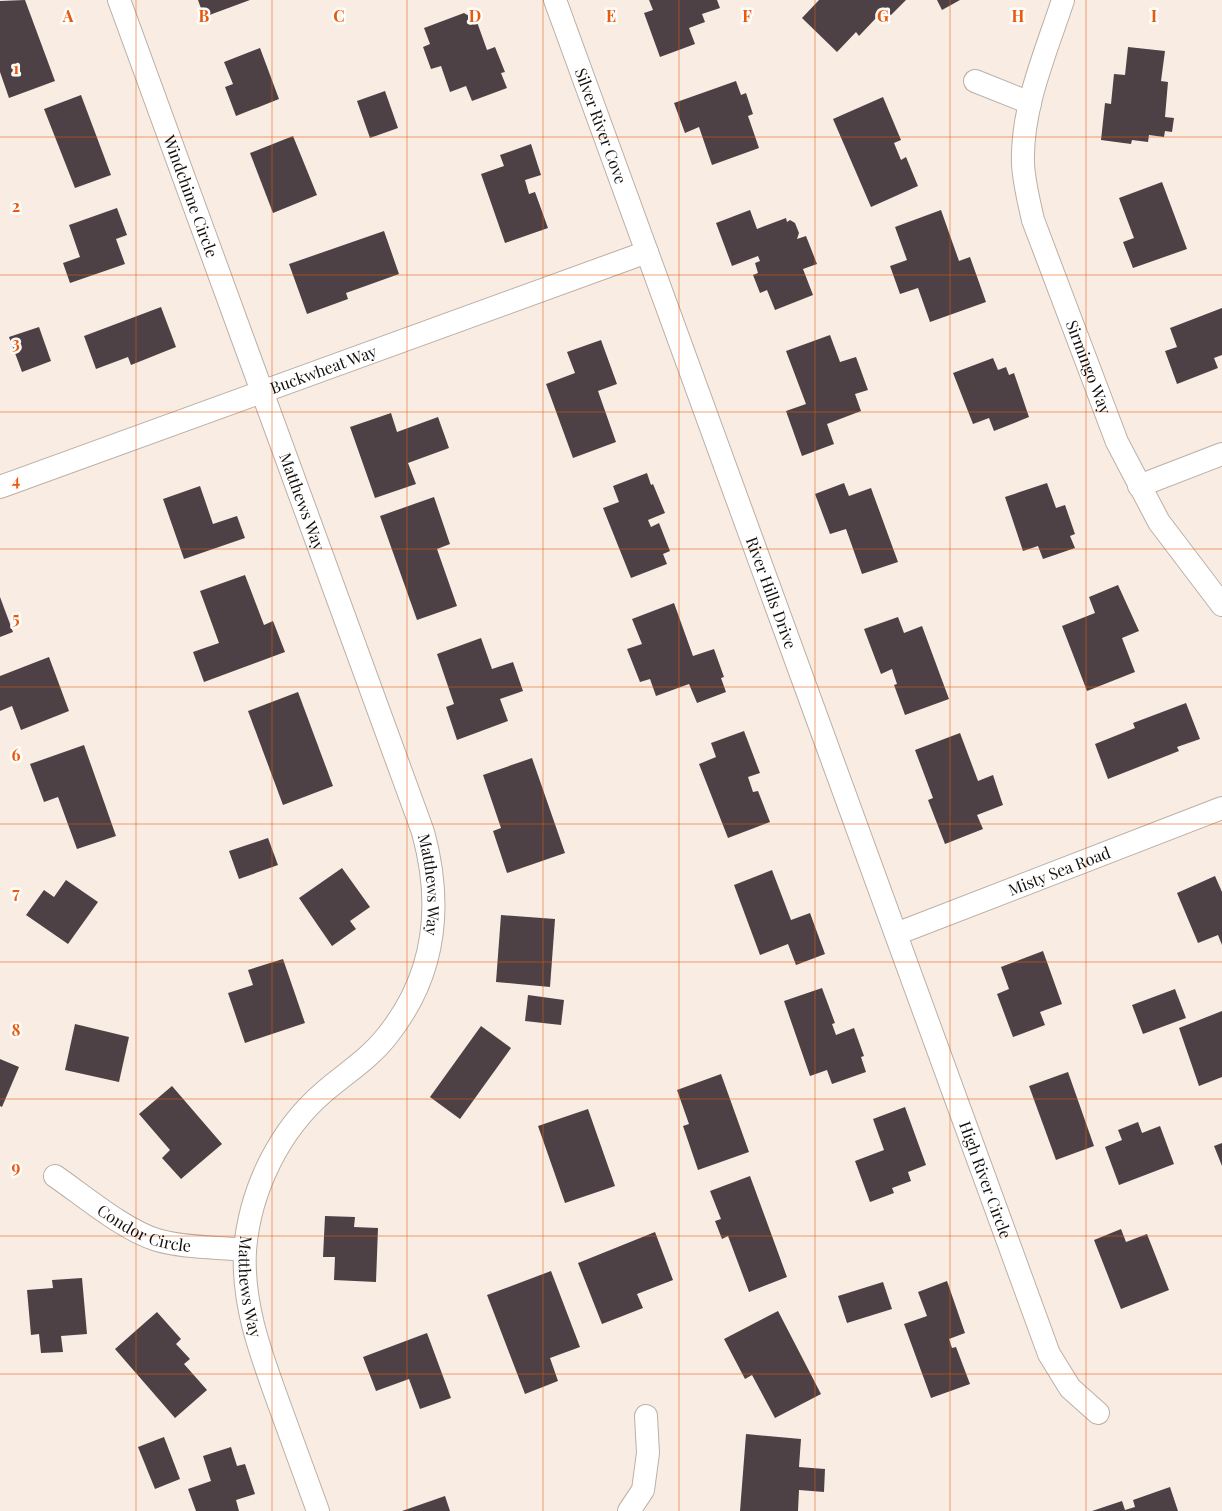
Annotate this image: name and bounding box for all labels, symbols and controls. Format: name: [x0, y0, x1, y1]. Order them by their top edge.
text: A: [62, 5, 74, 26]
text: B: [199, 5, 210, 26]
text: C: [333, 5, 345, 26]
text: D: [469, 5, 481, 26]
text: E: [606, 5, 616, 26]
text: F: [742, 5, 752, 26]
text: G: [877, 5, 889, 26]
text: H: [1012, 5, 1025, 26]
text: I: [1151, 5, 1157, 26]
text: 1: [13, 57, 19, 78]
street label: Silver River Cove: [571, 65, 632, 186]
street label: Windchime Circle: [159, 131, 223, 260]
text: 2: [12, 195, 20, 216]
street label: Sirmingo Way: [1062, 317, 1116, 417]
text: 3: [12, 332, 20, 353]
street label: Buckwheat Way: [267, 340, 379, 398]
street label: Matthews Way: [275, 450, 330, 553]
text: 4: [12, 469, 20, 490]
street label: River Hills Drive: [742, 534, 802, 652]
text: 5: [12, 607, 20, 628]
text: 6: [12, 744, 21, 765]
street label: Matthews Way: [414, 831, 445, 937]
street label: Misty Sea Road: [1005, 841, 1113, 900]
text: 7: [12, 882, 20, 903]
text: 8: [12, 1019, 21, 1040]
street label: High River Circle: [955, 1118, 1017, 1241]
text: 9: [12, 1156, 21, 1177]
street label: Condor Circle: [93, 1199, 192, 1256]
street label: Matthews Way: [235, 1235, 267, 1340]

